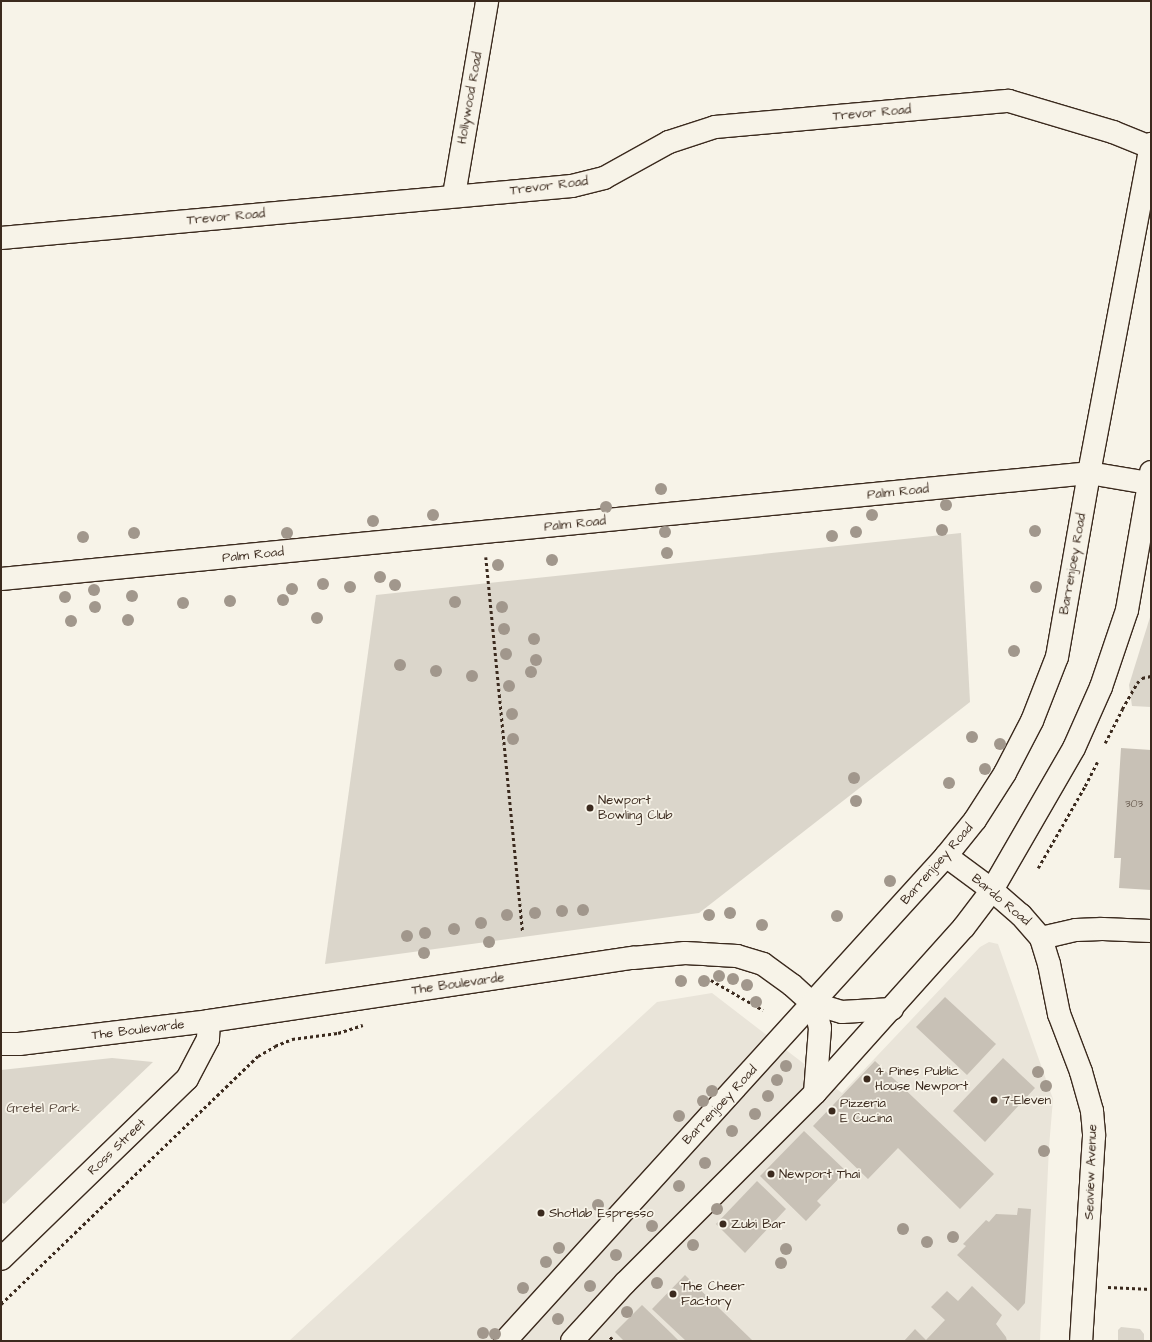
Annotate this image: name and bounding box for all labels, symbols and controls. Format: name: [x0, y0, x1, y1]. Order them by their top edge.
street label: Hollywood Road: [454, 51, 486, 145]
street label: Trevor Road: [832, 102, 912, 124]
street label: Trevor Road: [509, 173, 589, 199]
street label: Trevor Road: [186, 206, 266, 228]
street label: Palm Road: [866, 481, 930, 503]
street label: Barrenjoey Road: [1056, 512, 1090, 616]
street label: Palm Road: [543, 513, 607, 535]
street label: Palm Road: [221, 544, 285, 566]
place label: Newport Bowling Club: [598, 793, 673, 824]
house number: 303: [1125, 797, 1143, 811]
marker: Newport Bowling Club: [585, 803, 595, 813]
street label: Barrenjoey Road: [897, 820, 977, 908]
street label: Bardo Road: [968, 871, 1034, 929]
street label: The Boulevarde: [411, 970, 505, 998]
street label: The Boulevarde: [91, 1017, 185, 1043]
street label: Barrenjoey Road: [679, 1062, 761, 1148]
place label: 4 Pines Public House Newport: [875, 1064, 968, 1095]
marker: 4 Pines Public House Newport: [862, 1074, 872, 1084]
place label: 7-Eleven: [1002, 1092, 1051, 1108]
marker: 7-Eleven: [989, 1095, 999, 1105]
place label: Pizzeria E Cucina: [840, 1096, 892, 1127]
park label: Gretel Park: [7, 1100, 79, 1116]
marker: Pizzeria E Cucina: [827, 1106, 837, 1116]
street label: Ross Street: [85, 1115, 149, 1179]
street label: Seaview Avenue: [1082, 1124, 1100, 1220]
place label: Newport Thai: [779, 1166, 860, 1182]
marker: Newport Thai: [766, 1169, 776, 1179]
place label: Shotlab Espresso: [549, 1205, 654, 1221]
marker: Shotlab Espresso: [536, 1208, 546, 1218]
place label: Zubi Bar: [731, 1216, 785, 1232]
marker: Zubi Bar: [718, 1219, 728, 1229]
place label: The Cheer Factory: [681, 1279, 745, 1310]
marker: The Cheer Factory: [668, 1289, 678, 1299]

